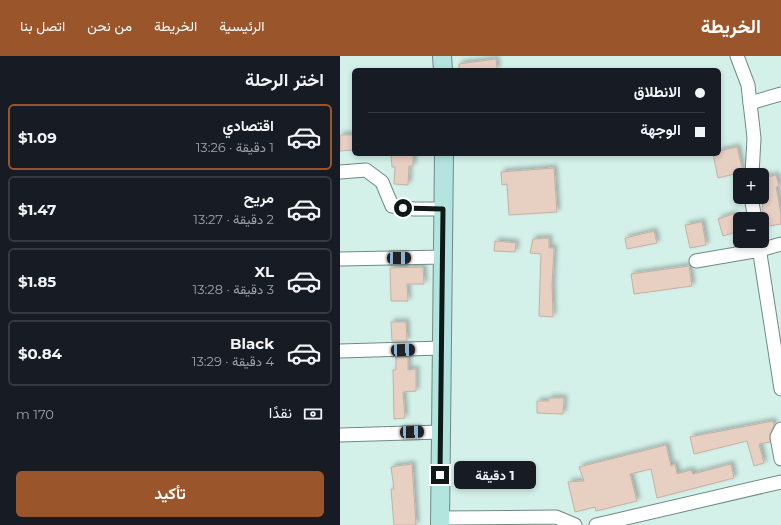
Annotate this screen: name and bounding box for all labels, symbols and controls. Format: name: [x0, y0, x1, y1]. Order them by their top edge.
text: الخريطة: [701, 15, 761, 38]
text: اتصل بنا: [20, 17, 65, 35]
text: من نحن: [87, 17, 132, 35]
text: الخريطة: [154, 17, 197, 35]
text: الرئيسية: [219, 17, 265, 35]
text: اختر الرحلة: [245, 69, 324, 91]
text: الانطلاق: [634, 82, 681, 101]
text: اقتصادي: [222, 116, 274, 135]
icon: car: [286, 119, 322, 155]
text: الوجهة: [640, 120, 681, 139]
text: $1.09: [18, 128, 57, 147]
text: 1 دقيقة · 13:26: [196, 139, 274, 155]
map controls: [733, 168, 769, 248]
button: +: [733, 168, 769, 204]
text: مريح: [244, 188, 274, 207]
icon: car: [286, 191, 322, 227]
route start: [394, 199, 412, 217]
text: $1.47: [18, 200, 56, 219]
text: 2 دقيقة · 13:27: [193, 211, 274, 227]
button: −: [733, 212, 769, 248]
car: [387, 252, 411, 264]
text: XL: [255, 262, 274, 281]
icon: car: [286, 263, 322, 299]
text: $1.85: [18, 272, 56, 291]
text: 3 دقيقة · 13:28: [193, 281, 274, 297]
text: Black: [230, 334, 274, 353]
icon: car: [286, 335, 322, 371]
text: $0.84: [18, 344, 62, 363]
car: [391, 344, 415, 356]
text: 4 دقيقة · 13:29: [192, 353, 274, 369]
text: نقدًا: [269, 403, 292, 422]
icon: cash: [302, 403, 324, 425]
text: 170 m: [16, 406, 54, 422]
car: [400, 426, 424, 438]
callout: 1 دقيقة: [454, 461, 536, 489]
route end: [431, 466, 449, 484]
text: 1 دقيقة: [475, 467, 515, 483]
button: تأكيد: [16, 471, 324, 517]

